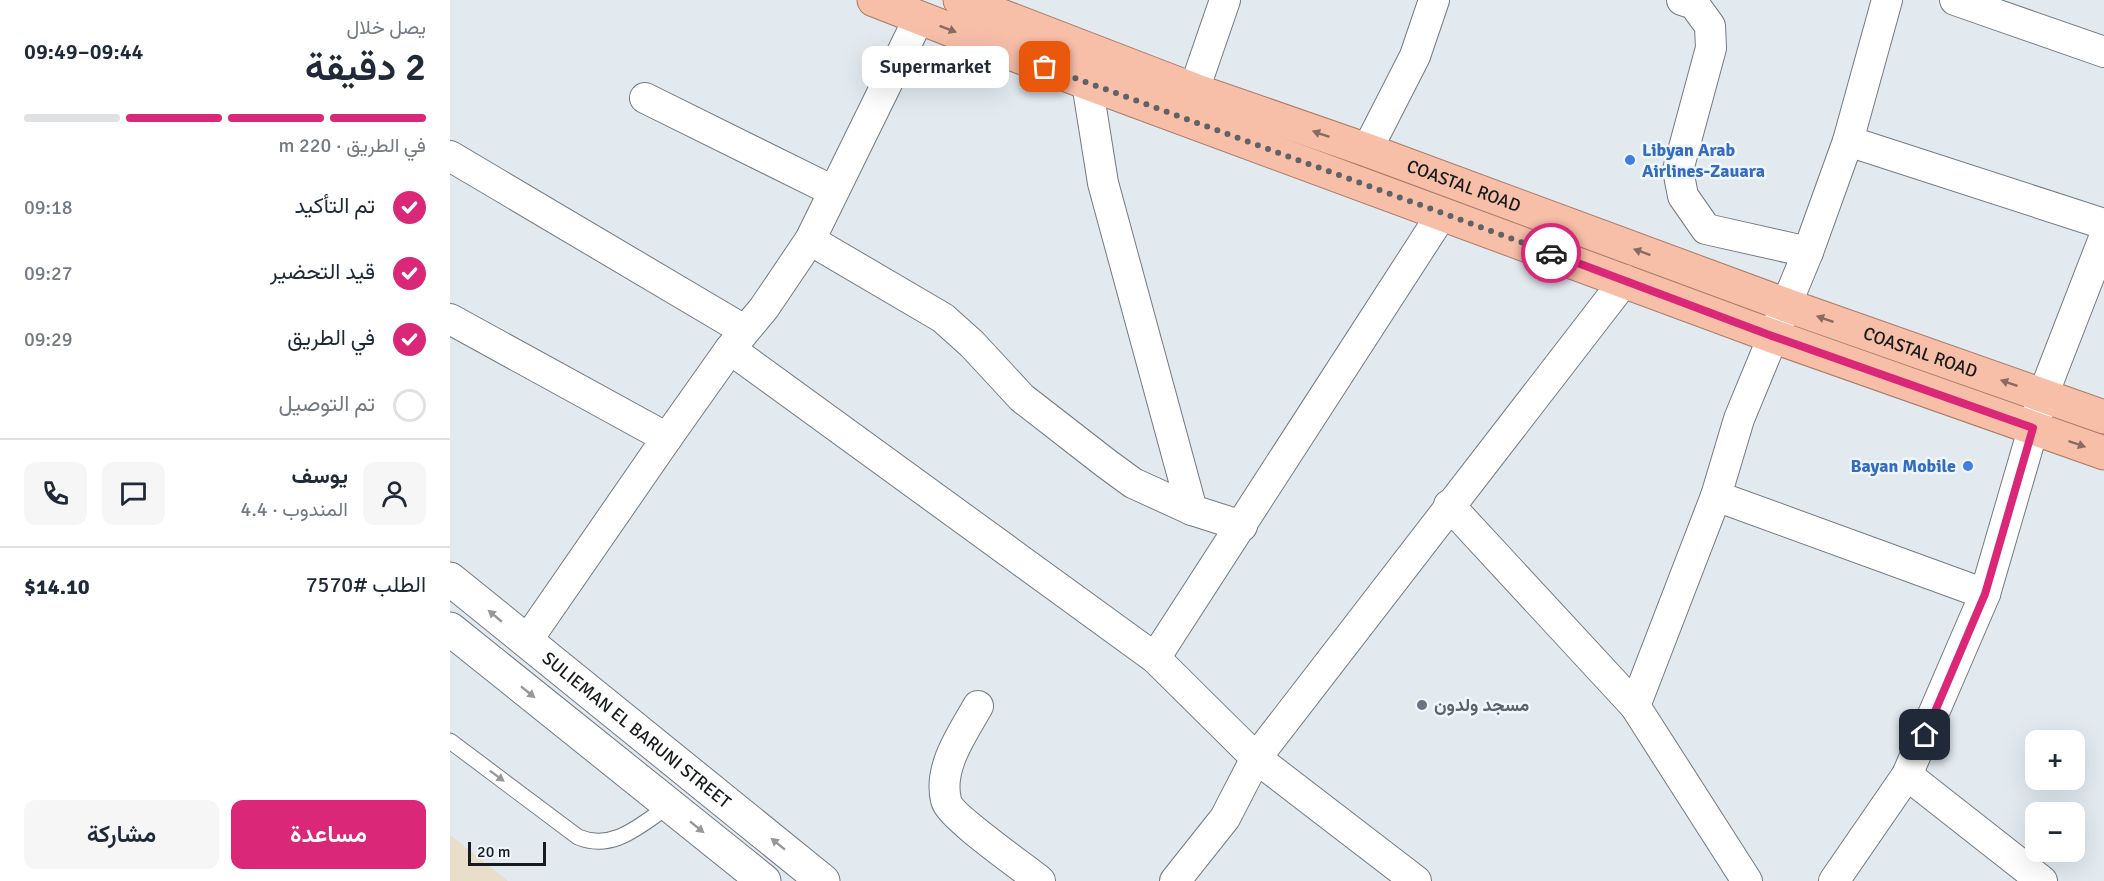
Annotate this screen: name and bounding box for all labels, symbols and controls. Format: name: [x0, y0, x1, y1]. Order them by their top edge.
text: يصل خلال: [347, 15, 426, 40]
one-way arrow: [939, 25, 957, 34]
text: 09:44–09:49: [24, 38, 143, 65]
pin: [1019, 41, 1070, 92]
text: 2 دقيقة: [305, 43, 426, 91]
callout: Supermarket: [862, 46, 1009, 88]
icon: bag: [1028, 50, 1061, 83]
text: Supermarket: [880, 54, 991, 79]
one-way arrow: [1312, 129, 1330, 139]
text: في الطريق · 220 m: [279, 133, 426, 158]
place label: Libyan Arab Airlines-Zauara: [1642, 139, 1765, 182]
marker: Libyan Arab Airlines-Zauara: [1623, 153, 1637, 167]
street label: COASTAL ROAD: [1404, 155, 1524, 217]
icon: check: [393, 191, 426, 224]
text: تم التأكيد: [294, 192, 375, 219]
text: 09:18: [24, 195, 73, 220]
courier: [1521, 223, 1581, 283]
icon: car: [1535, 237, 1568, 270]
one-way arrow: [1633, 247, 1651, 256]
icon: check: [393, 257, 426, 290]
text: قيد التحضير: [270, 258, 375, 285]
text: 09:27: [24, 261, 73, 286]
one-way arrow: [1816, 313, 1834, 323]
street label: COASTAL ROAD: [1860, 322, 1980, 383]
icon: check: [393, 323, 426, 356]
text: في الطريق: [287, 324, 375, 351]
text: 09:29: [24, 327, 73, 352]
one-way arrow: [2000, 377, 2018, 387]
text: تم التوصيل: [278, 390, 375, 417]
one-way arrow: [2068, 439, 2086, 449]
place label: Bayan Mobile: [1850, 455, 1956, 477]
marker: Bayan Mobile: [1961, 459, 1975, 473]
button: phone: [24, 462, 87, 525]
button: chat: [102, 462, 165, 525]
text: يوسف: [292, 462, 348, 489]
button: person: [363, 462, 426, 525]
text: المندوب · 4.4: [241, 497, 348, 522]
text: الطلب #7570: [306, 571, 426, 598]
text: $14.10: [24, 573, 90, 600]
one-way arrow: [487, 610, 503, 623]
street label: SULIEMAN EL BARUNI STREET: [538, 647, 735, 813]
one-way arrow: [521, 685, 536, 697]
place label: مسجد ولدون: [1434, 694, 1530, 716]
marker: مسجد ولدون: [1415, 698, 1429, 712]
pin: [1899, 709, 1950, 760]
icon: home: [1908, 718, 1941, 751]
map controls: [2025, 730, 2085, 862]
button: +: [2025, 730, 2085, 790]
one-way arrow: [488, 770, 504, 782]
button: مشاركة: [24, 800, 219, 869]
button: مساعدة: [231, 800, 426, 869]
button: −: [2025, 802, 2085, 862]
one-way arrow: [689, 820, 705, 833]
scale bar: [468, 839, 546, 866]
one-way arrow: [770, 839, 785, 851]
text: 20 m: [477, 842, 511, 862]

